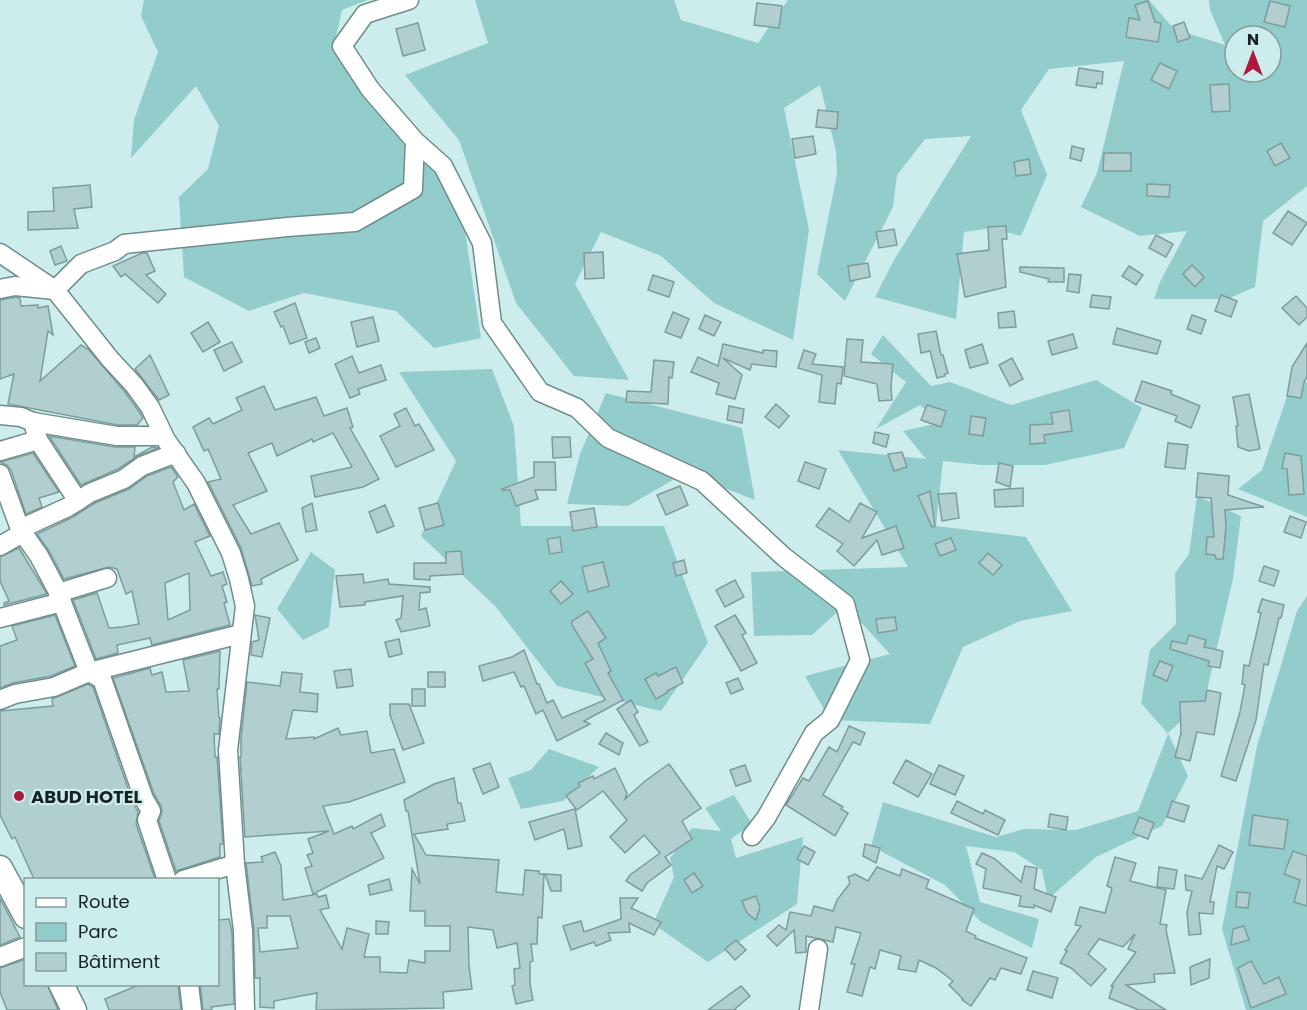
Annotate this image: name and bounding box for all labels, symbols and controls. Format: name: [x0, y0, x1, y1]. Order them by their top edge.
north arrow: [1223, 24, 1283, 84]
text: N: [1247, 28, 1259, 51]
place label: ABUD HOTEL: [31, 784, 142, 809]
marker: ABUD HOTEL: [12, 789, 26, 803]
legend: [24, 878, 219, 986]
text: Route: [78, 889, 130, 914]
text: Parc: [78, 919, 118, 944]
text: Bâtiment: [78, 949, 160, 974]

